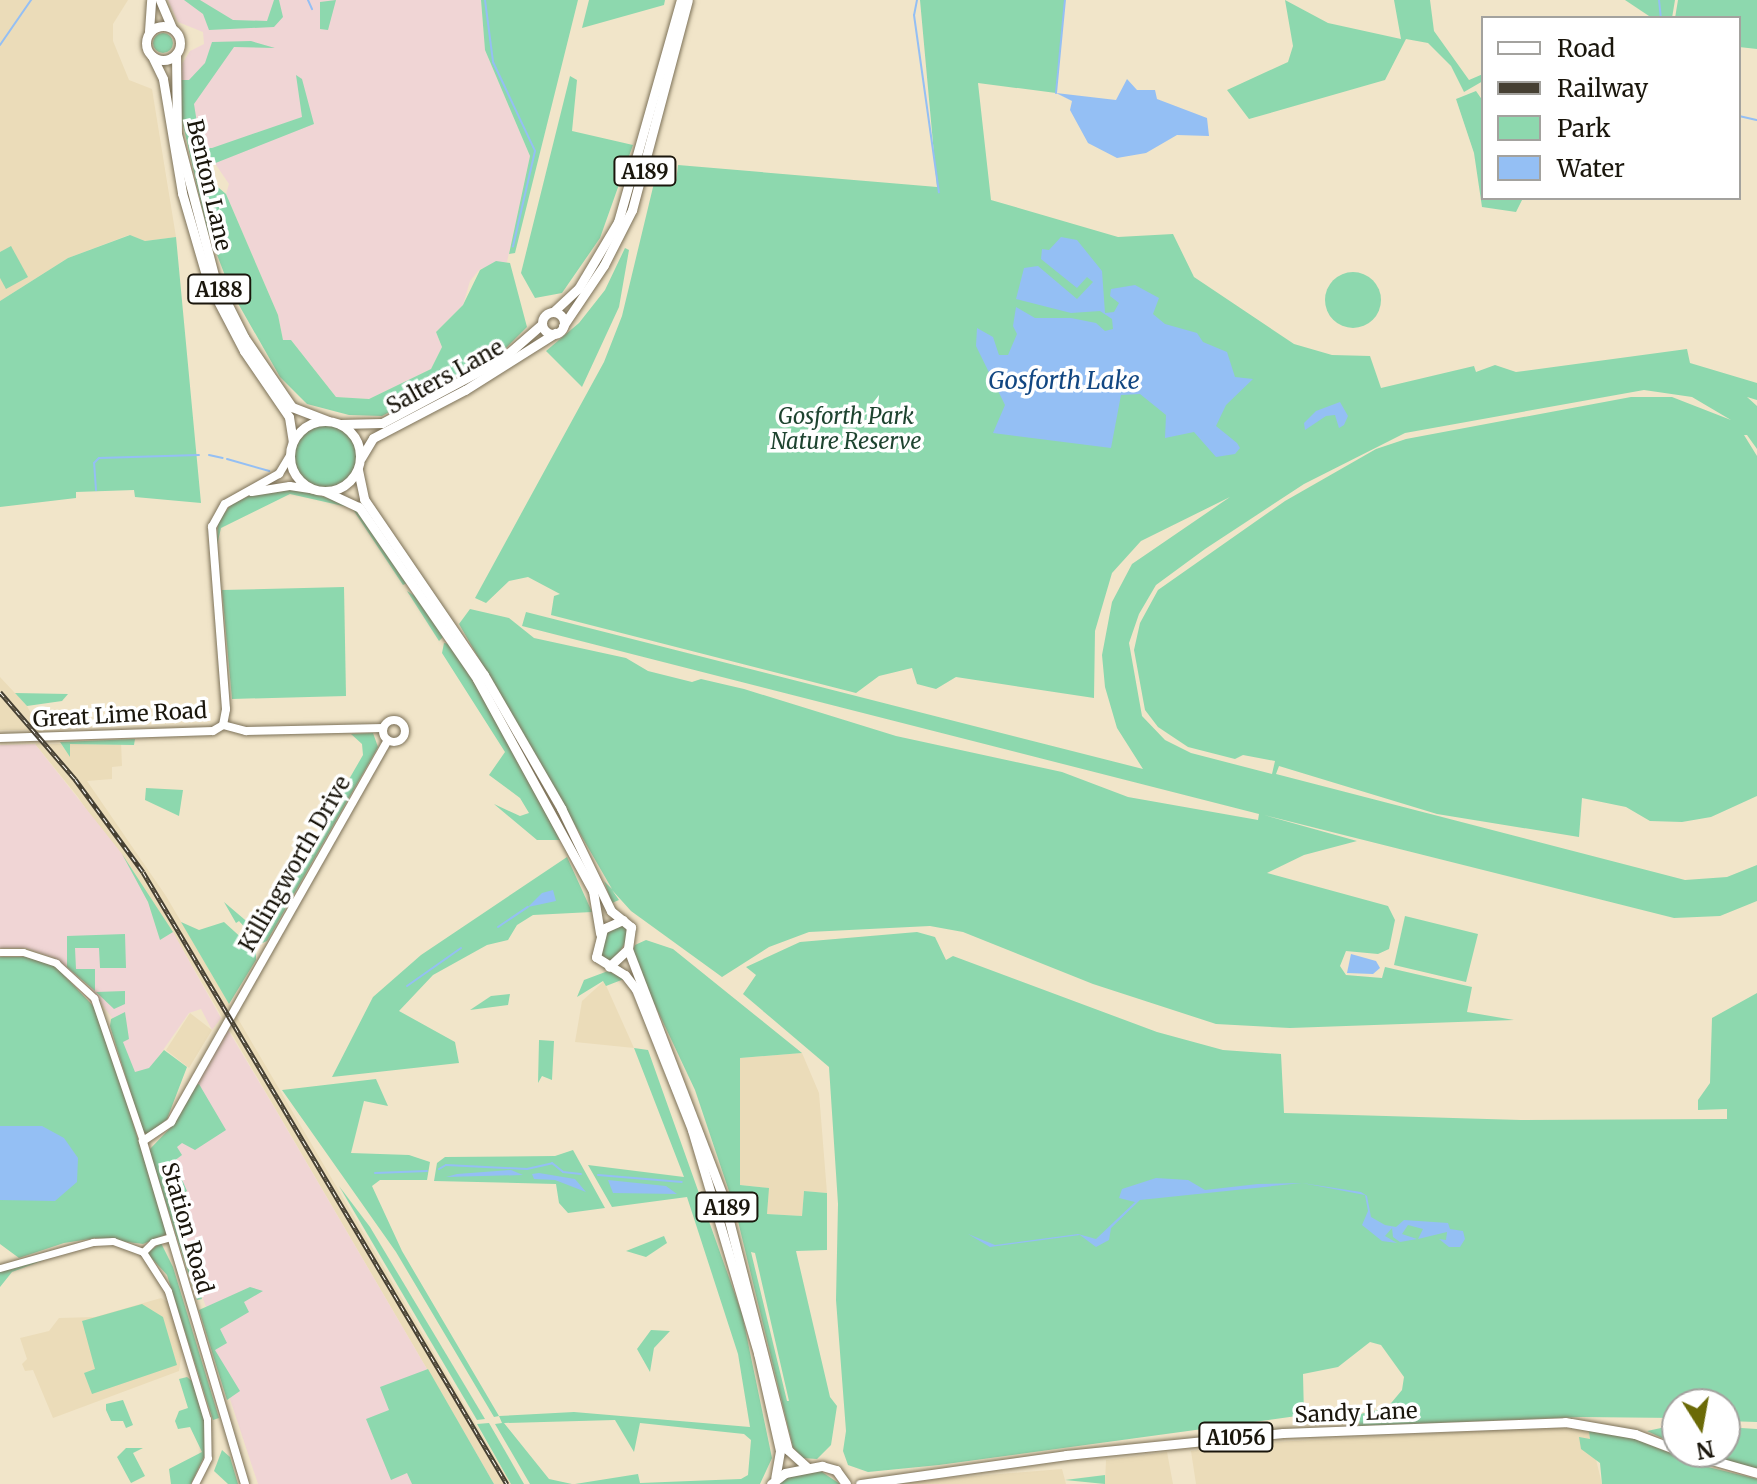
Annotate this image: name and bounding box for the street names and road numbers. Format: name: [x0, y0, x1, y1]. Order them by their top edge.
street label: Benton Lane: [181, 117, 237, 253]
road number: A189: [613, 155, 677, 187]
road number: A188: [187, 273, 251, 305]
street label: Salters Lane: [382, 334, 508, 420]
street label: Great Lime Road: [32, 697, 208, 733]
street label: Killingworth Drive: [234, 771, 356, 957]
street label: Station Road: [156, 1159, 218, 1297]
road number: A189: [695, 1191, 759, 1223]
street label: Sandy Lane: [1294, 1398, 1418, 1428]
road number: A1056: [1198, 1421, 1274, 1453]

